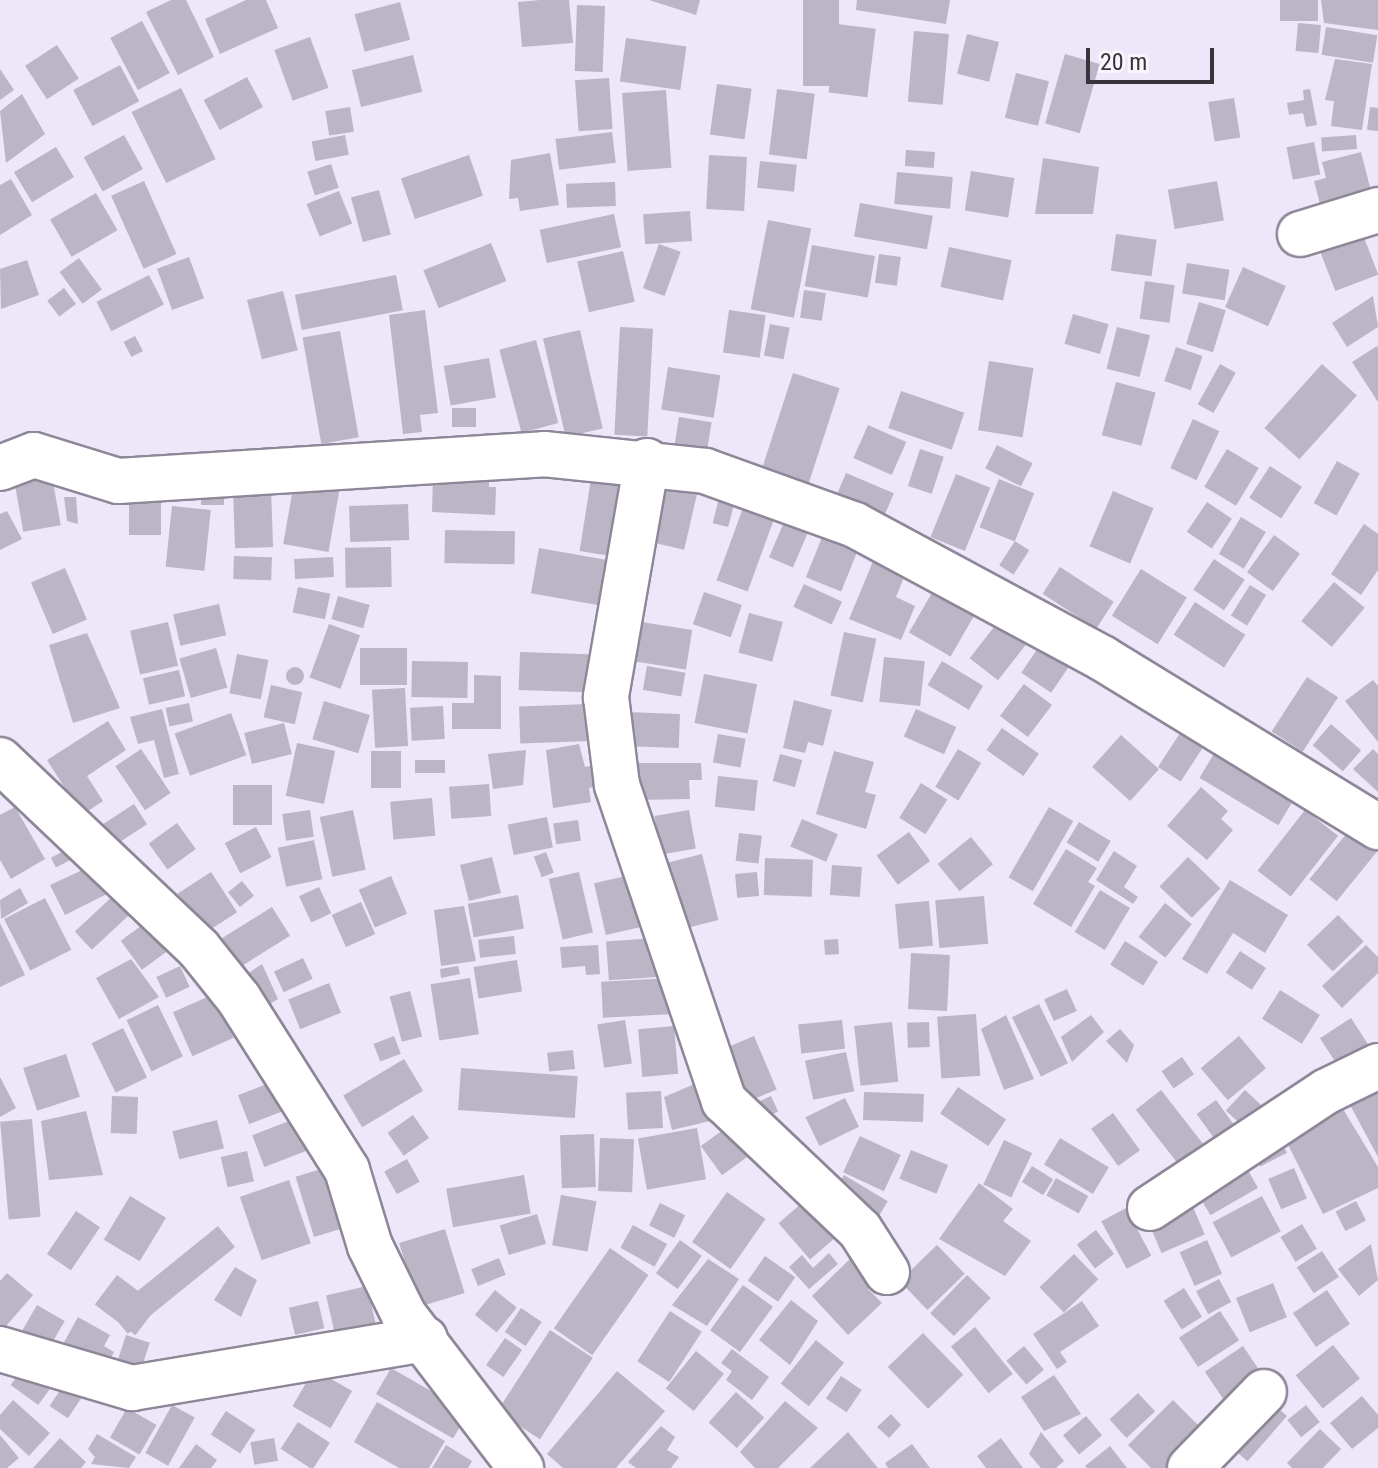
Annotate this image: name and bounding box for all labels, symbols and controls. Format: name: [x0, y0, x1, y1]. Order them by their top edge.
scale bar: [1090, 32, 1218, 82]
text: 20 m: [1100, 48, 1147, 76]

